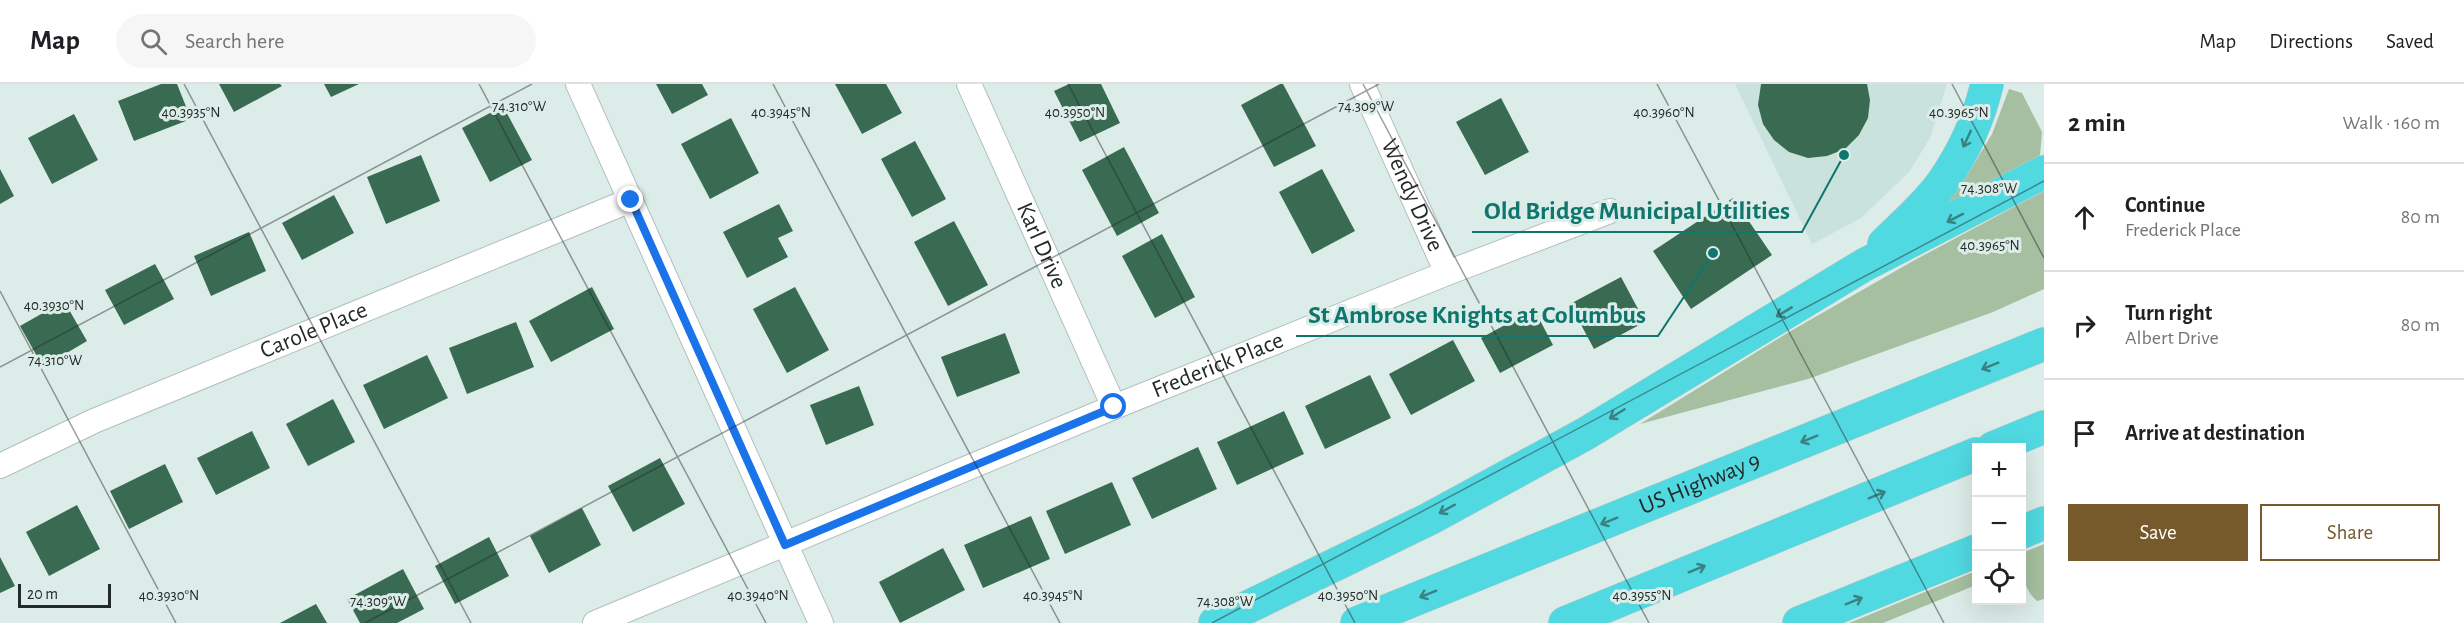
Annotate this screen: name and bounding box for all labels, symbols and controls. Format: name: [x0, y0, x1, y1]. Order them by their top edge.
search box: [116, 14, 536, 68]
icon: search: [137, 25, 170, 58]
text: Map: [30, 27, 80, 55]
text: Search here: [185, 30, 284, 52]
text: Map: [2200, 31, 2236, 52]
text: Directions: [2269, 31, 2353, 52]
text: Saved: [2386, 31, 2434, 52]
text: 74.310°W: [492, 99, 547, 114]
text: 74.309°W: [1338, 99, 1395, 114]
text: 40.3935°N: [162, 105, 220, 120]
text: 40.3945°N: [751, 105, 811, 120]
text: 40.3950°N: [1045, 105, 1105, 120]
text: 40.3960°N: [1633, 105, 1695, 120]
text: 40.3965°N: [1929, 105, 1989, 120]
text: 2 min: [2068, 110, 2126, 136]
text: Walk · 160 m: [2343, 113, 2440, 133]
one-way arrow: [1960, 129, 1972, 147]
street label: Wendy Drive: [1376, 135, 1448, 255]
text: 74.308°W: [1961, 181, 2018, 196]
route end: [617, 186, 643, 212]
callout: Old Bridge Municipal Utilities: [1472, 188, 1802, 232]
text: Continue: [2125, 194, 2205, 216]
text: Old Bridge Municipal Utilities: [1484, 198, 1790, 224]
street label: Karl Drive: [1012, 199, 1071, 292]
icon: ahead: [2068, 201, 2101, 234]
text: 80 m: [2401, 207, 2440, 227]
one-way arrow: [1946, 213, 1964, 224]
text: Frederick Place: [2125, 220, 2241, 240]
text: 40.3965°N: [1960, 238, 2020, 253]
callout: St Ambrose Knights at Columbus: [1296, 292, 1658, 336]
text: 40.3930°N: [24, 298, 84, 313]
street label: Carole Place: [257, 298, 371, 363]
text: St Ambrose Knights at Columbus: [1308, 302, 1646, 328]
text: Turn right: [2125, 302, 2212, 324]
one-way arrow: [1776, 307, 1793, 319]
icon: right: [2068, 309, 2101, 342]
text: 80 m: [2401, 315, 2440, 335]
street label: Frederick Place: [1149, 328, 1287, 402]
text: Albert Drive: [2125, 328, 2219, 348]
text: 74.310°W: [28, 353, 83, 368]
one-way arrow: [1981, 361, 2000, 372]
route start: [1100, 393, 1126, 419]
one-way arrow: [1609, 407, 1626, 420]
icon: arrive: [2068, 417, 2101, 450]
text: Arrive at destination: [2125, 422, 2305, 444]
one-way arrow: [1800, 434, 1819, 445]
map controls: [1972, 443, 2026, 605]
button: +: [1972, 443, 2026, 497]
street label: US Highway 9: [1636, 449, 1764, 519]
one-way arrow: [1868, 489, 1886, 500]
button: −: [1972, 497, 2026, 551]
one-way arrow: [1439, 504, 1457, 515]
button: Save: [2068, 504, 2248, 561]
button: Share: [2260, 504, 2440, 561]
one-way arrow: [1600, 516, 1619, 527]
button: locate: [1972, 551, 2026, 605]
one-way arrow: [1687, 563, 1706, 574]
scale bar: [18, 581, 111, 608]
text: 20 m: [27, 586, 58, 602]
text: 40.3930°N: [139, 588, 199, 603]
text: 40.3940°N: [727, 588, 789, 603]
text: 40.3945°N: [1023, 588, 1083, 603]
text: 40.3950°N: [1318, 588, 1378, 603]
text: 40.3955°N: [1613, 588, 1671, 603]
one-way arrow: [1420, 589, 1438, 600]
text: 74.309°W: [350, 594, 407, 609]
text: 74.308°W: [1197, 594, 1254, 609]
one-way arrow: [1844, 595, 1862, 606]

